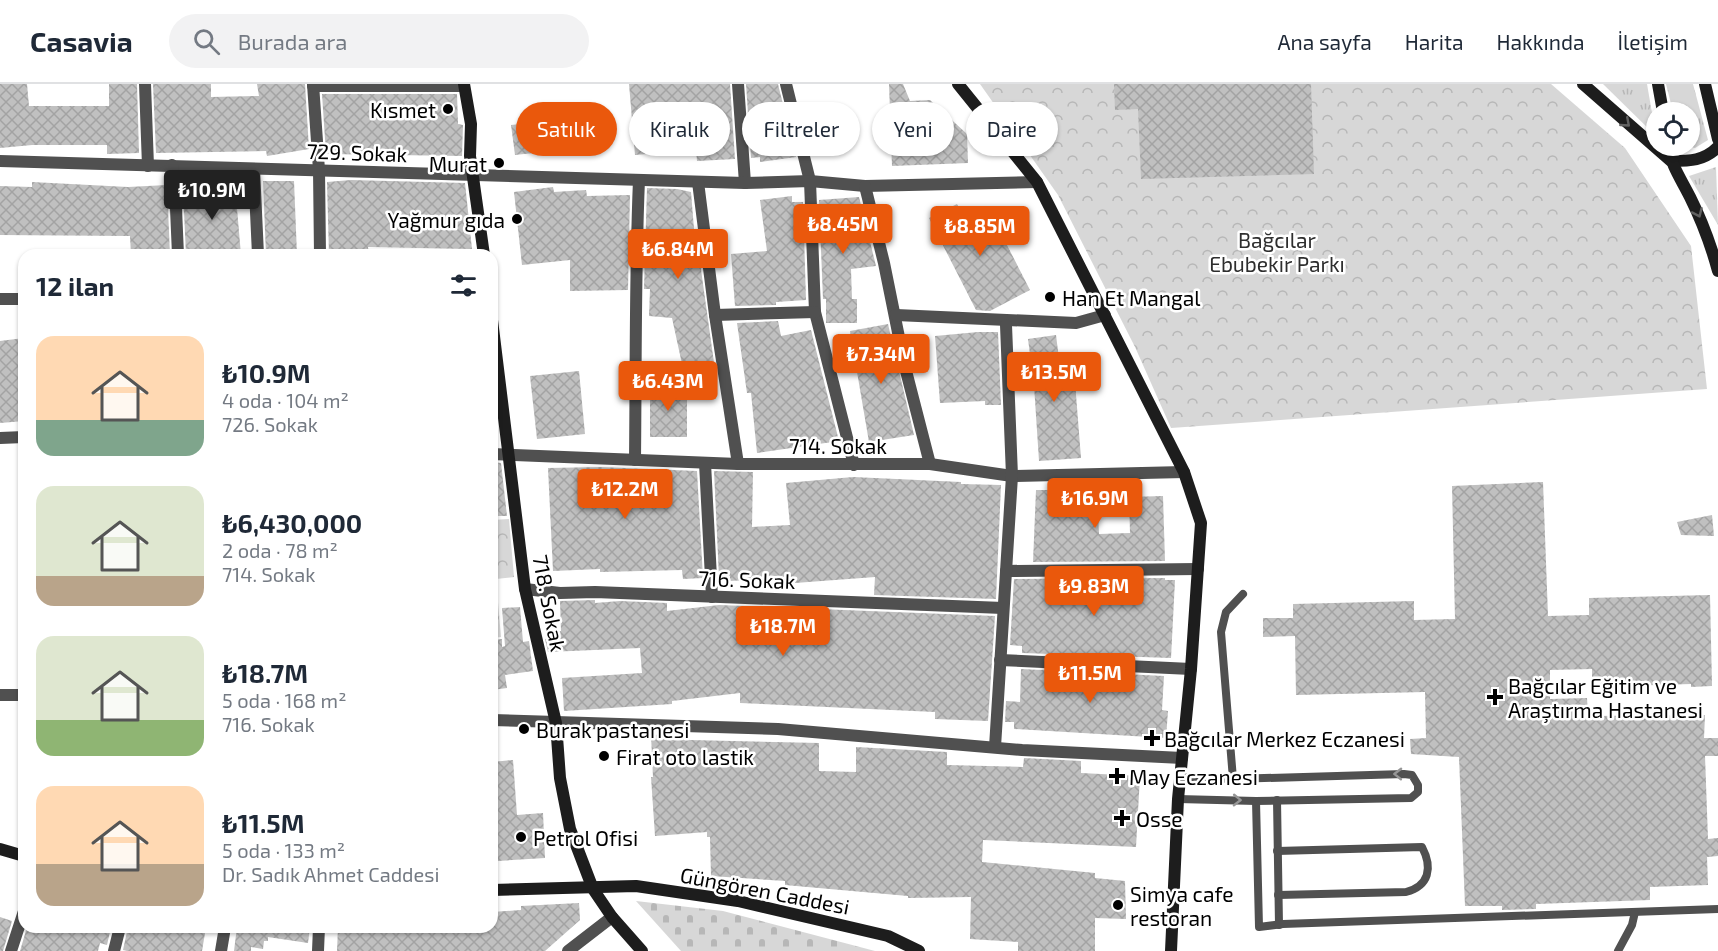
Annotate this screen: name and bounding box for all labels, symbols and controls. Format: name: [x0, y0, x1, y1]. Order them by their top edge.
search box: [169, 14, 589, 68]
text: Casavia: [30, 24, 133, 58]
icon: search: [190, 25, 223, 58]
text: Burada ara: [238, 28, 347, 54]
text: Ana sayfa: [1277, 29, 1372, 54]
text: Harita: [1405, 29, 1464, 54]
text: Hakkında: [1497, 29, 1584, 54]
text: İletişim: [1617, 29, 1688, 54]
place label: Kısmet: [370, 97, 436, 122]
marker: Kısmet: [441, 102, 455, 116]
chip: Satılık: [516, 102, 617, 156]
chip: Kiralık: [629, 102, 730, 156]
chip: Filtreler: [742, 102, 860, 156]
chip: Yeni: [872, 102, 954, 156]
chip: Daire: [966, 102, 1058, 156]
map controls: [1646, 102, 1700, 156]
button: locate: [1646, 102, 1700, 156]
one-way arrow: [1619, 116, 1630, 127]
street label: 729. Sokak: [306, 138, 408, 166]
place label: Murat: [429, 151, 487, 176]
marker: Murat: [492, 156, 506, 170]
pin: ₺10.9M: [163, 170, 261, 221]
text: ₺10.9M: [178, 177, 246, 201]
pin: ₺8.45M: [794, 204, 892, 255]
pin: ₺8.85M: [931, 206, 1029, 257]
place label: Yağmur gıda: [387, 207, 505, 232]
one-way arrow: [1690, 207, 1702, 218]
text: ₺8.45M: [807, 211, 879, 235]
marker: Yağmur gıda: [510, 212, 524, 226]
text: ₺8.85M: [944, 213, 1016, 237]
park label: Bağcılar Ebubekir Parkı: [1209, 227, 1345, 276]
pin: ₺6.84M: [629, 229, 727, 280]
text: ₺6.84M: [642, 236, 714, 260]
icon: filters: [447, 269, 480, 302]
text: 12 ilan: [36, 270, 114, 301]
place label: Han Et Mangal: [1062, 285, 1201, 310]
marker: Han Et Mangal: [1043, 290, 1057, 304]
pin: ₺7.34M: [832, 334, 930, 385]
text: ₺7.34M: [847, 341, 915, 365]
pin: ₺13.5M: [1005, 352, 1103, 403]
text: ₺10.9M: [222, 357, 311, 388]
text: ₺13.5M: [1021, 359, 1087, 383]
icon: home: [84, 360, 156, 432]
pin: ₺6.43M: [619, 361, 717, 412]
text: ₺6.43M: [633, 368, 703, 392]
text: 4 oda · 104 m²: [222, 388, 349, 412]
text: 726. Sokak: [222, 412, 318, 436]
street label: 714. Sokak: [789, 433, 887, 458]
pin: ₺12.2M: [576, 469, 674, 520]
text: ₺12.2M: [592, 476, 658, 500]
pin: ₺16.9M: [1046, 478, 1144, 529]
text: ₺16.9M: [1061, 485, 1129, 509]
text: ₺6,430,000: [222, 507, 362, 538]
icon: home: [84, 510, 156, 582]
text: 2 oda · 78 m²: [222, 538, 338, 562]
street label: 718. Sokak: [528, 553, 572, 654]
text: 714. Sokak: [222, 562, 315, 586]
street label: 716. Sokak: [698, 565, 796, 593]
pin: ₺9.83M: [1045, 566, 1143, 617]
text: ₺9.83M: [1059, 573, 1129, 597]
pin: ₺18.7M: [734, 606, 832, 657]
text: ₺18.7M: [750, 613, 816, 637]
pin: ₺11.5M: [1041, 653, 1139, 704]
text: ₺18.7M: [222, 657, 308, 688]
icon: home: [84, 660, 156, 732]
text: ₺11.5M: [1058, 660, 1122, 684]
place label: Bağcılar Eğitim ve Araştırma Hastanesi: [1508, 673, 1703, 724]
text: 5 oda · 168 m²: [222, 688, 346, 712]
marker: Bağcılar Eğitim ve Araştırma Hastanesi: [1486, 688, 1504, 706]
text: 716. Sokak: [222, 712, 315, 736]
place label: Burak pastanesi: [536, 717, 689, 742]
marker: Burak pastanesi: [517, 722, 531, 736]
place label: Bağcılar Merkez Eczanesi: [1164, 726, 1405, 751]
marker: Bağcılar Merkez Eczanesi: [1145, 731, 1159, 745]
place label: Firat oto lastik: [616, 744, 754, 769]
marker: Firat oto lastik: [597, 749, 611, 763]
place label: May Eczanesi: [1129, 764, 1258, 789]
one-way arrow: [1394, 768, 1403, 780]
marker: May Eczanesi: [1110, 769, 1124, 783]
one-way arrow: [1232, 794, 1241, 806]
place label: Osse: [1136, 806, 1183, 831]
text: ₺11.5M: [222, 807, 304, 838]
marker: Osse: [1113, 809, 1131, 827]
icon: home: [84, 810, 156, 882]
place label: Petrol Ofisi: [533, 825, 638, 850]
marker: Petrol Ofisi: [514, 830, 528, 844]
text: 5 oda · 133 m²: [222, 838, 345, 862]
street label: Güngören Caddesi: [678, 861, 852, 919]
text: Dr. Sadık Ahmet Caddesi: [222, 862, 439, 886]
place label: Simya cafe restoran: [1130, 881, 1234, 930]
marker: Simya cafe restoran: [1111, 898, 1125, 912]

